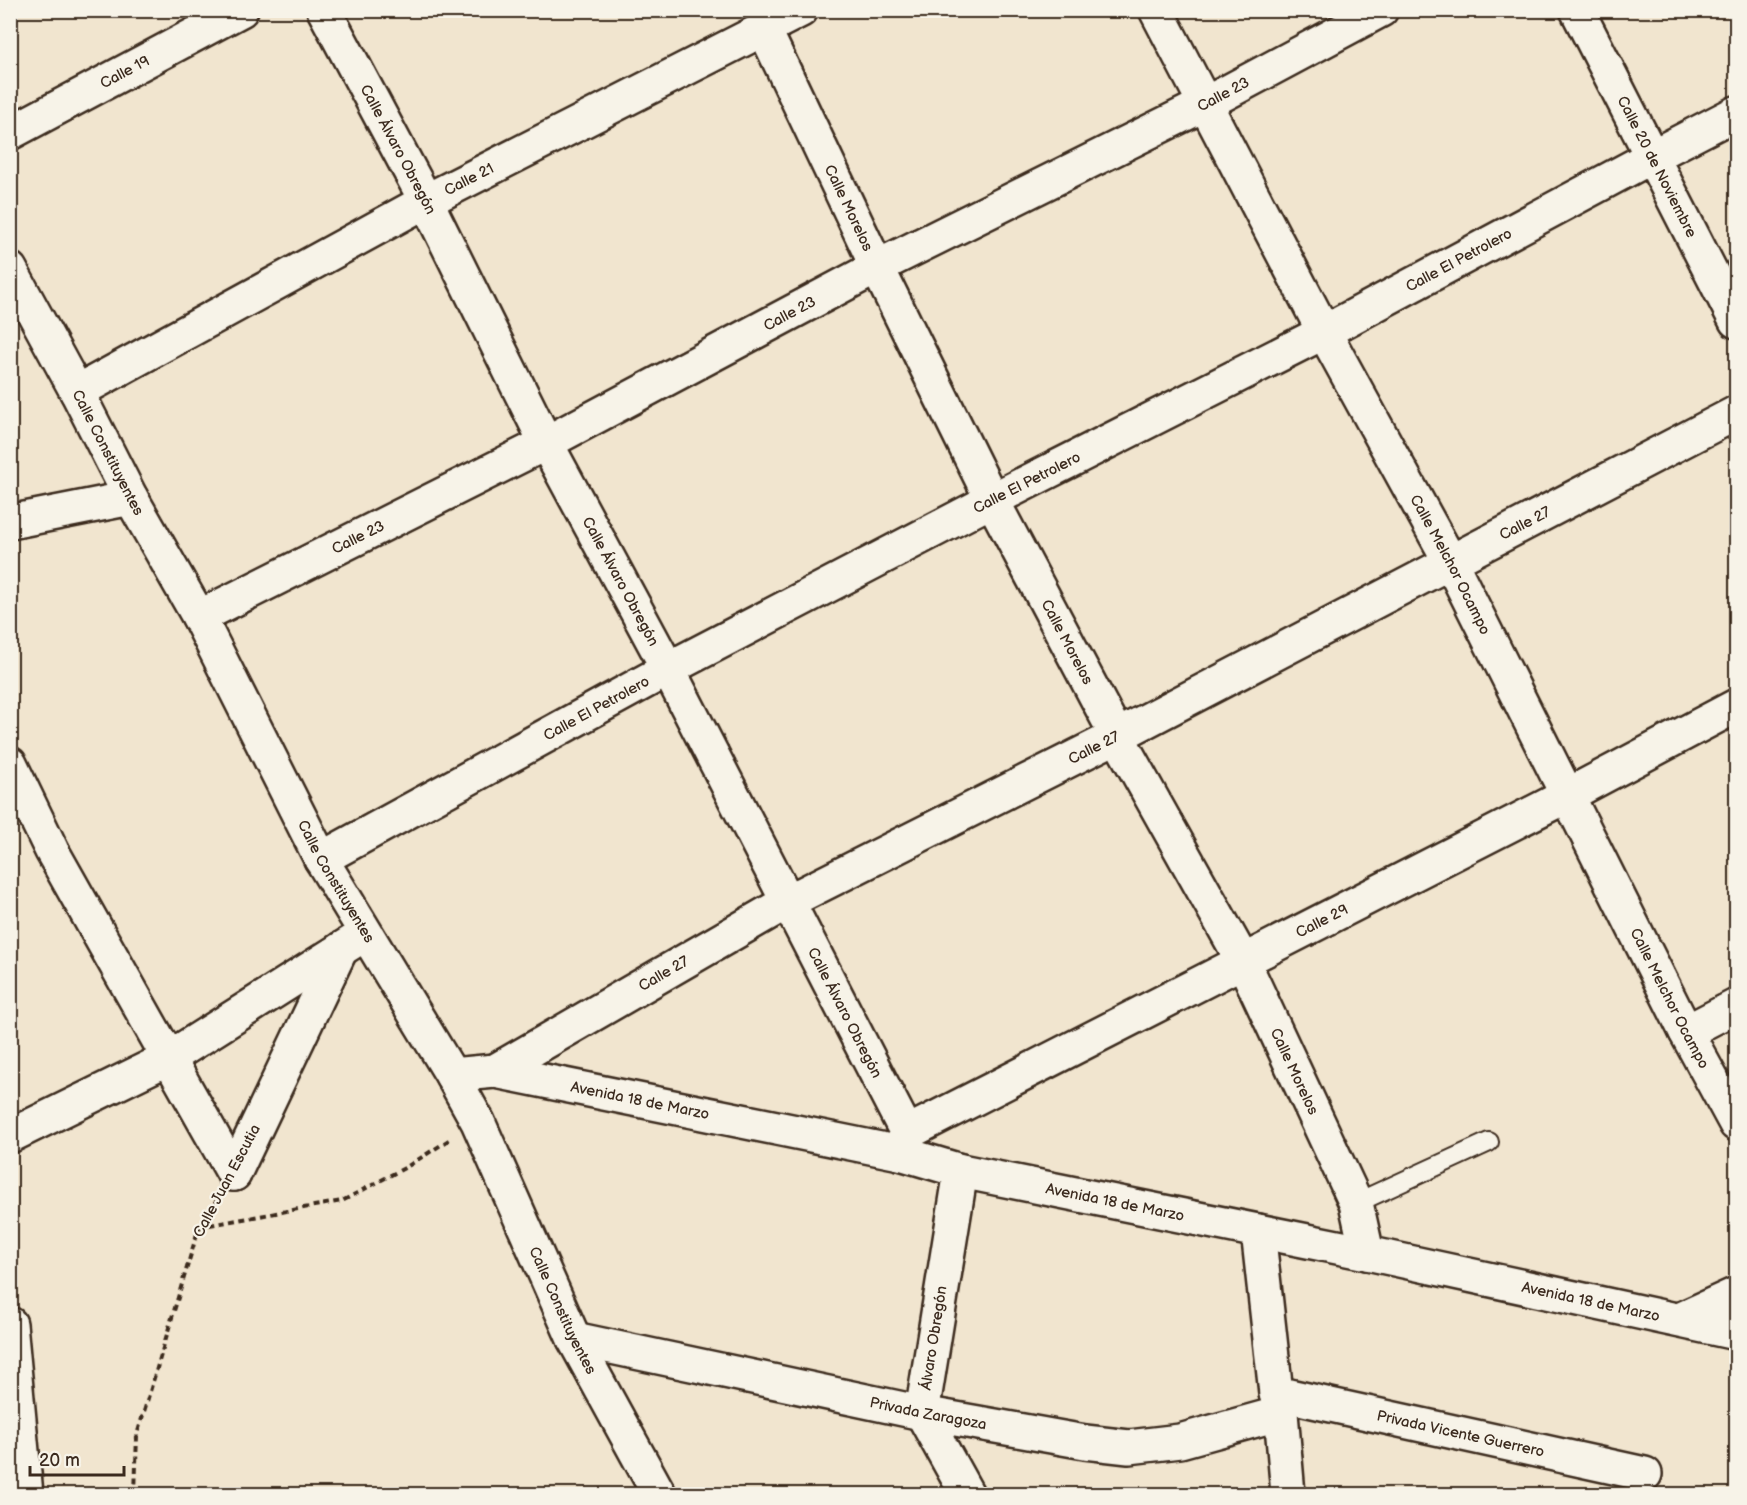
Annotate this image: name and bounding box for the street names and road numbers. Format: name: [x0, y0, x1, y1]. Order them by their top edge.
street label: Calle 19: [97, 51, 153, 93]
street label: Calle 23: [1194, 73, 1253, 116]
street label: Calle Álvaro Obregón: [356, 81, 441, 217]
street label: Calle 20 de Noviembre: [1613, 93, 1701, 241]
street label: Calle 21: [441, 159, 497, 200]
street label: Calle Morelos: [820, 162, 878, 255]
street label: Calle El Petrolero: [1402, 224, 1515, 296]
street label: Calle 23: [760, 292, 819, 335]
street label: Calle Constituyentes: [68, 386, 149, 519]
street label: Calle El Petrolero: [970, 447, 1084, 518]
street label: Calle Melchor Ocampo: [1406, 491, 1495, 638]
street label: Calle 27: [1496, 502, 1554, 544]
street label: Calle Álvaro Obregón: [578, 513, 663, 649]
street label: Calle 23: [329, 516, 388, 558]
street label: Calle Morelos: [1037, 596, 1098, 688]
street label: Calle El Petrolero: [540, 672, 653, 745]
street label: Calle 27: [1065, 727, 1123, 769]
street label: Calle Constituyentes: [293, 817, 379, 947]
street label: Calle 29: [1293, 900, 1351, 942]
street label: Calle Melchor Ocampo: [1626, 925, 1714, 1072]
street label: Calle Álvaro Obregón: [804, 944, 886, 1081]
street label: Calle 27: [635, 951, 693, 995]
street label: Calle Morelos: [1266, 1025, 1323, 1118]
street label: Avenida 18 de Marzo: [569, 1077, 711, 1124]
street label: Calle Juan Escutia: [189, 1121, 265, 1241]
street label: Avenida 18 de Marzo: [1044, 1179, 1186, 1225]
street label: Calle Constituyentes: [525, 1244, 601, 1378]
street label: Avenida 18 de Marzo: [1520, 1277, 1662, 1326]
street label: Álvaro Obregón: [916, 1284, 952, 1392]
street label: Privada Zaragoza: [868, 1393, 988, 1434]
street label: Privada Vicente Guerrero: [1375, 1406, 1546, 1461]

